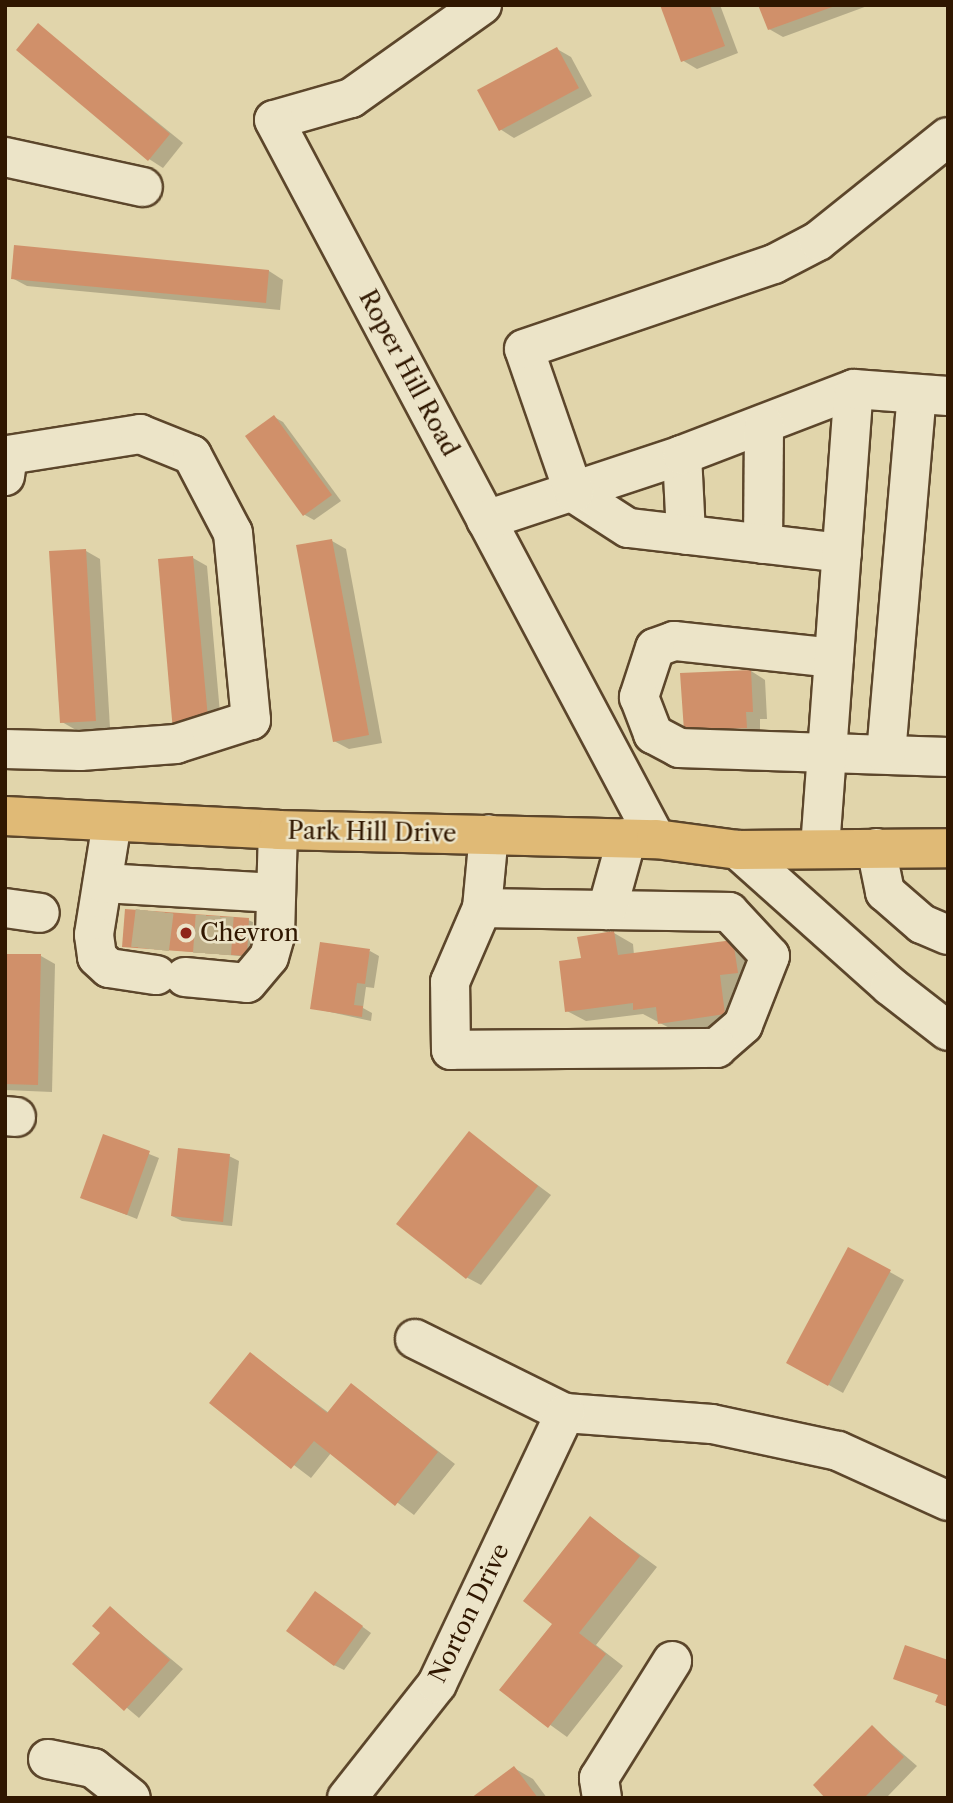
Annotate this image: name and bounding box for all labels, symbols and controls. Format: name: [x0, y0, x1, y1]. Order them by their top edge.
street label: Roper Hill Road: [353, 285, 465, 461]
street label: Park Hill Drive: [287, 816, 457, 848]
place label: Chevron: [200, 919, 299, 947]
marker: Chevron: [178, 925, 194, 941]
street label: Norton Drive: [423, 1539, 515, 1687]

